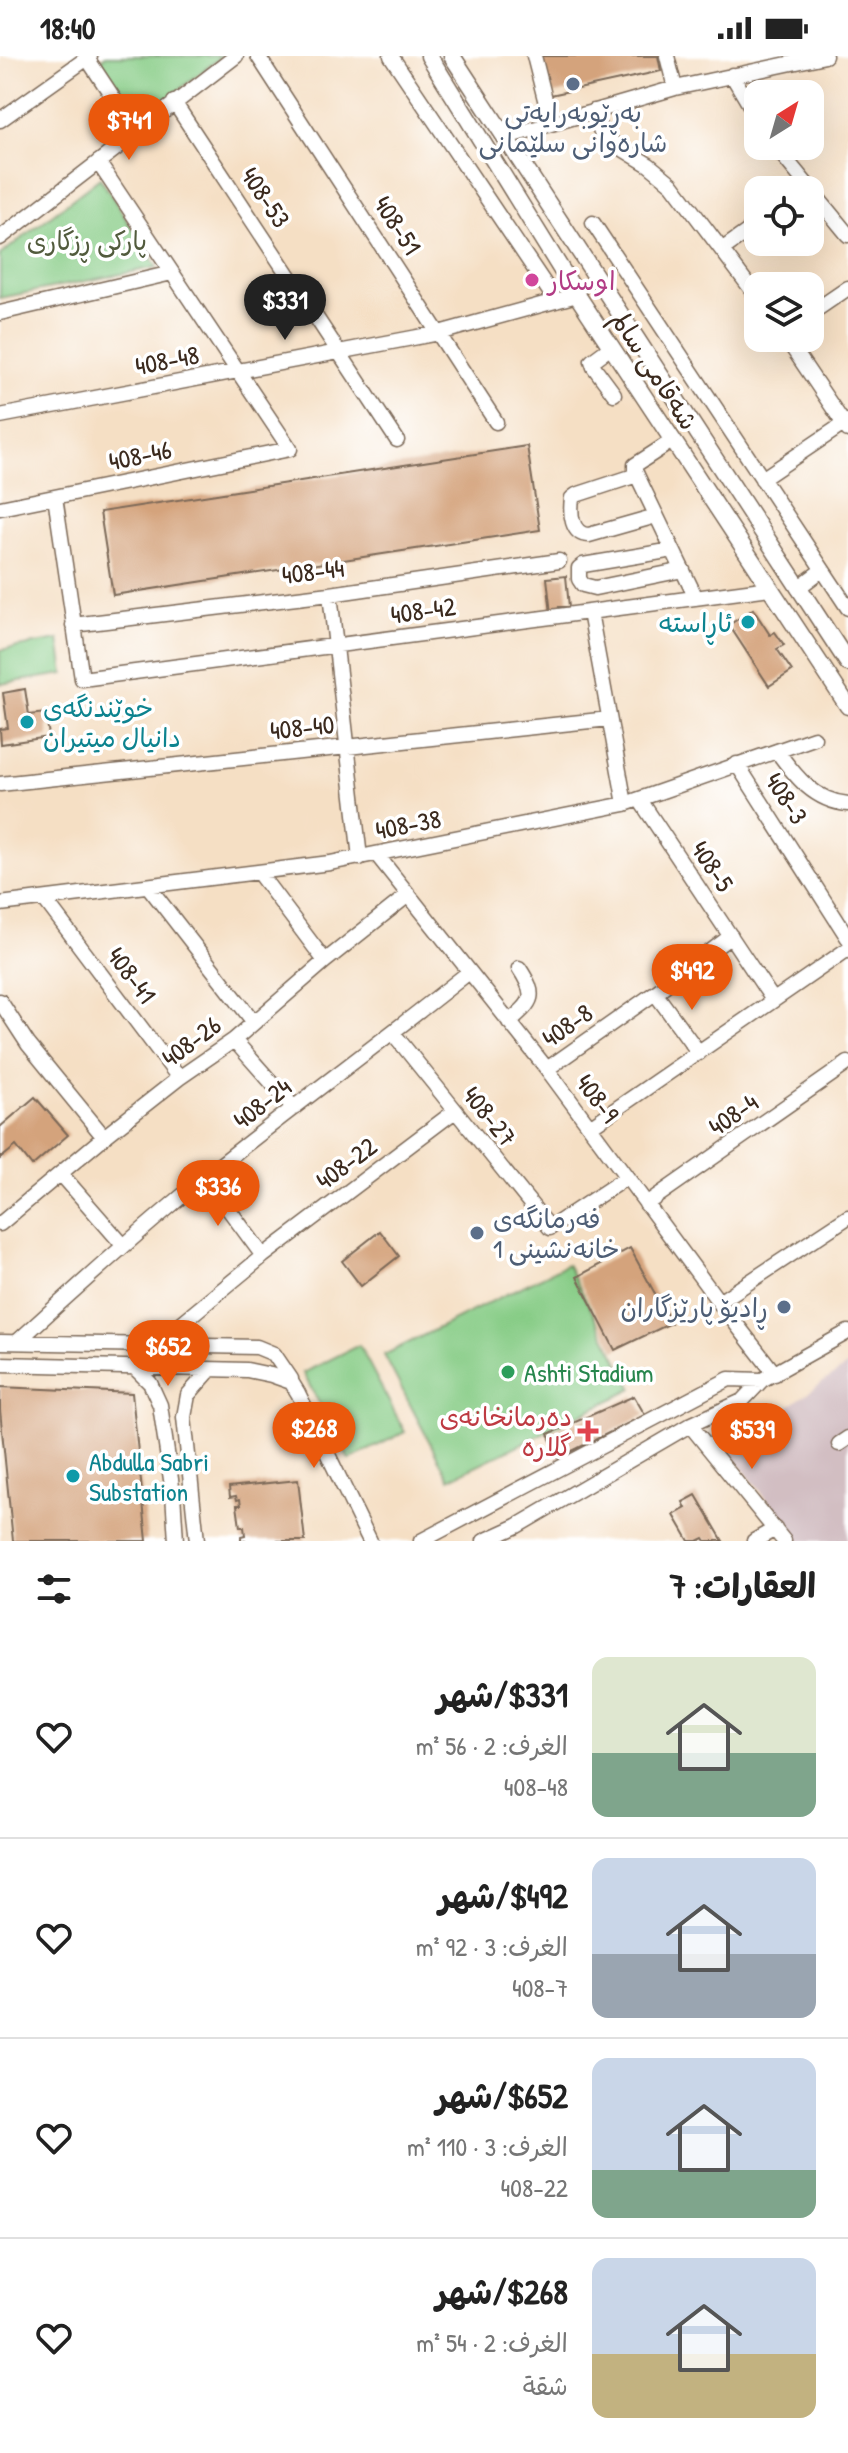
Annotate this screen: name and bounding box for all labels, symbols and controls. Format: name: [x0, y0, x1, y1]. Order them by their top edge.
text: 18:40: [40, 8, 96, 48]
marker: بەڕێوبەرایەتی شارەوانی سلێمانی: [564, 75, 582, 93]
north arrow: [744, 80, 824, 160]
map controls: [744, 80, 824, 352]
pin: $741: [82, 94, 176, 162]
place label: بەڕێوبەرایەتی شارەوانی سلێمانی: [479, 95, 667, 160]
text: $741: [106, 102, 152, 137]
street label: 408-53: [233, 160, 299, 234]
button: locate: [744, 176, 824, 256]
street label: 408-51: [366, 189, 430, 261]
park label: پارکی ڕزگاری: [27, 223, 147, 263]
place label: اوسكار: [546, 263, 615, 298]
marker: اوسكار: [523, 271, 541, 289]
button: layers: [744, 272, 824, 352]
pin: $331: [238, 274, 332, 342]
text: $331: [262, 282, 308, 317]
street label: شەقامی سالم: [601, 304, 707, 438]
street label: 408-48: [132, 337, 202, 383]
street label: 408-46: [105, 431, 175, 479]
street label: 408-44: [280, 550, 346, 592]
street label: 408-42: [388, 588, 458, 632]
place label: ئاڕاستە: [659, 605, 732, 645]
marker: ئاڕاستە: [739, 613, 757, 631]
place label: خوێندنگەی دانیال میتیران: [43, 690, 181, 755]
street label: 408-40: [268, 706, 336, 748]
marker: خوێندنگەی دانیال میتیران: [18, 713, 36, 731]
street label: 408-3: [757, 765, 817, 831]
street label: 408-38: [372, 801, 444, 847]
street label: 408-5: [683, 834, 743, 898]
street label: 408-41: [99, 940, 165, 1010]
pin: $492: [645, 944, 739, 1012]
text: $492: [670, 952, 714, 987]
street label: 408-8: [535, 995, 599, 1055]
street label: 408-26: [154, 1007, 228, 1075]
street label: 408-9: [568, 1066, 628, 1130]
street label: 408-24: [226, 1069, 298, 1137]
street label: 408-27: [455, 1078, 525, 1154]
street label: 408-4: [701, 1084, 765, 1144]
street label: 408-22: [309, 1129, 383, 1197]
pin: $336: [171, 1160, 265, 1228]
text: $336: [195, 1168, 241, 1203]
place label: فەرمانگەی خانەنشینی 1: [493, 1201, 620, 1266]
marker: فەرمانگەی خانەنشینی 1: [468, 1224, 486, 1242]
place label: ڕادیۆ پارێزگاران: [621, 1290, 768, 1330]
marker: ڕادیۆ پارێزگاران: [775, 1298, 793, 1316]
pin: $652: [121, 1320, 215, 1388]
text: $652: [145, 1328, 191, 1363]
place label: Ashti Stadium: [524, 1355, 653, 1390]
marker: Ashti Stadium: [499, 1363, 517, 1381]
place label: دەرمانخانەی گلارە: [439, 1399, 572, 1464]
pin: $268: [267, 1402, 361, 1470]
pin: $539: [705, 1403, 799, 1471]
text: $268: [291, 1410, 337, 1445]
text: $539: [729, 1411, 775, 1446]
marker: دەرمانخانەی گلارە: [579, 1422, 597, 1440]
place label: Abdulla Sabri Substation: [89, 1444, 209, 1509]
marker: Abdulla Sabri Substation: [64, 1467, 82, 1485]
text: العقارات: 7: [670, 1563, 816, 1609]
icon: filters: [32, 1567, 76, 1611]
text: $331/شهر: [437, 1672, 568, 1718]
icon: home: [656, 1689, 752, 1785]
icon: heart: [32, 1715, 76, 1759]
text: الغرف: 2 · 56 m²: [416, 1728, 568, 1763]
text: 408-48: [504, 1769, 568, 1804]
text: $492/شهر: [439, 1873, 568, 1919]
icon: home: [656, 1890, 752, 1986]
icon: heart: [32, 1916, 76, 1960]
text: الغرف: 3 · 92 m²: [416, 1929, 568, 1964]
text: 408-7: [512, 1970, 568, 2005]
text: $652/شهر: [436, 2073, 568, 2119]
icon: home: [656, 2090, 752, 2186]
icon: heart: [32, 2116, 76, 2160]
text: الغرف: 3 · 110 m²: [407, 2129, 568, 2164]
text: 408-22: [501, 2170, 568, 2205]
text: $268/شهر: [436, 2269, 568, 2315]
icon: home: [656, 2290, 752, 2386]
icon: heart: [32, 2316, 76, 2360]
text: الغرف: 2 · 54 m²: [416, 2325, 568, 2360]
text: شقة: [523, 2368, 568, 2403]

